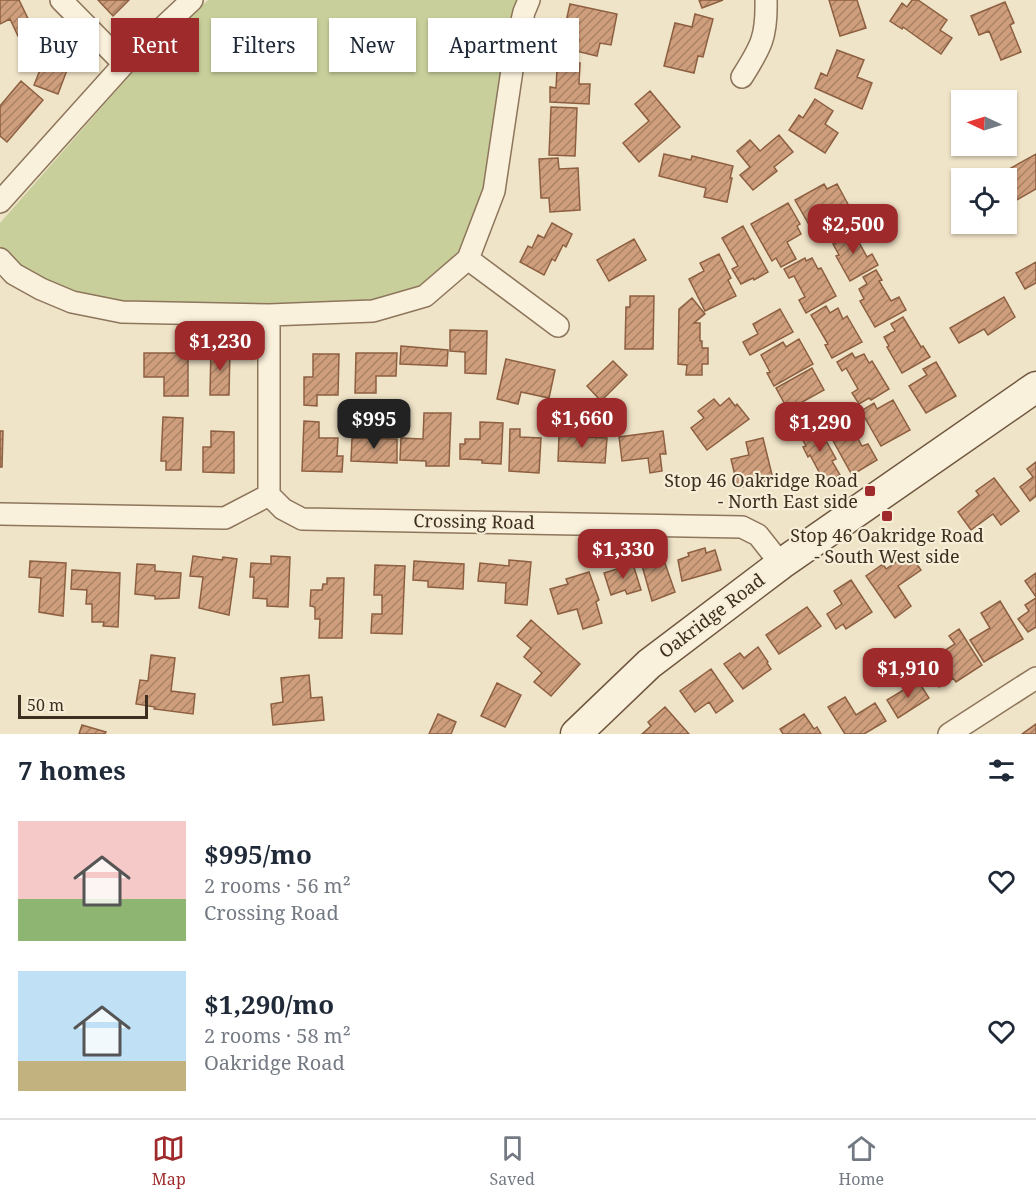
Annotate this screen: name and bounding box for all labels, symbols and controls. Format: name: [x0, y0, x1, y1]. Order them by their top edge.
chip: Buy: [18, 18, 99, 72]
chip: Rent: [111, 18, 199, 72]
chip: Filters: [211, 18, 317, 72]
chip: New: [329, 18, 416, 72]
chip: Apartment: [428, 18, 579, 72]
north arrow: [951, 90, 1017, 156]
map controls: [951, 90, 1017, 234]
button: locate: [951, 168, 1017, 234]
pin: $2,500: [804, 204, 902, 255]
text: $2,500: [822, 210, 884, 237]
pin: $1,230: [171, 321, 269, 372]
text: $1,230: [189, 327, 251, 354]
pin: $1,660: [533, 398, 631, 449]
pin: $995: [338, 399, 410, 450]
pin: $1,290: [771, 402, 869, 453]
text: $1,660: [551, 404, 613, 431]
text: $995: [351, 405, 397, 432]
text: $1,290: [789, 408, 851, 435]
place label: Stop 46 Oakridge Road - North East side: [664, 468, 858, 513]
marker: Stop 46 Oakridge Road - North East side: [863, 484, 877, 498]
street label: Crossing Road: [413, 508, 535, 534]
marker: Stop 46 Oakridge Road - South West side: [880, 509, 894, 523]
place label: Stop 46 Oakridge Road - South West side: [790, 523, 984, 568]
pin: $1,330: [574, 529, 672, 580]
text: $1,330: [592, 535, 654, 562]
street label: Oakridge Road: [654, 567, 769, 663]
pin: $1,910: [859, 648, 957, 699]
text: $1,910: [877, 654, 939, 681]
scale bar: [18, 692, 148, 720]
text: 50 m: [27, 694, 64, 716]
text: 7 homes: [18, 752, 126, 788]
icon: filters: [985, 754, 1018, 787]
text: $995/mo: [204, 836, 312, 872]
icon: home: [66, 845, 138, 917]
icon: heart: [985, 865, 1018, 898]
text: 2 rooms · 56 m²: [204, 872, 351, 899]
text: Crossing Road: [204, 899, 339, 926]
text: $1,290/mo: [204, 986, 334, 1022]
icon: home: [66, 995, 138, 1067]
icon: heart: [985, 1015, 1018, 1048]
text: 2 rooms · 58 m²: [204, 1022, 351, 1049]
text: Oakridge Road: [204, 1049, 345, 1076]
tab: Map: [152, 1132, 186, 1190]
tab: Saved: [489, 1132, 535, 1190]
tab: Home: [839, 1132, 884, 1190]

